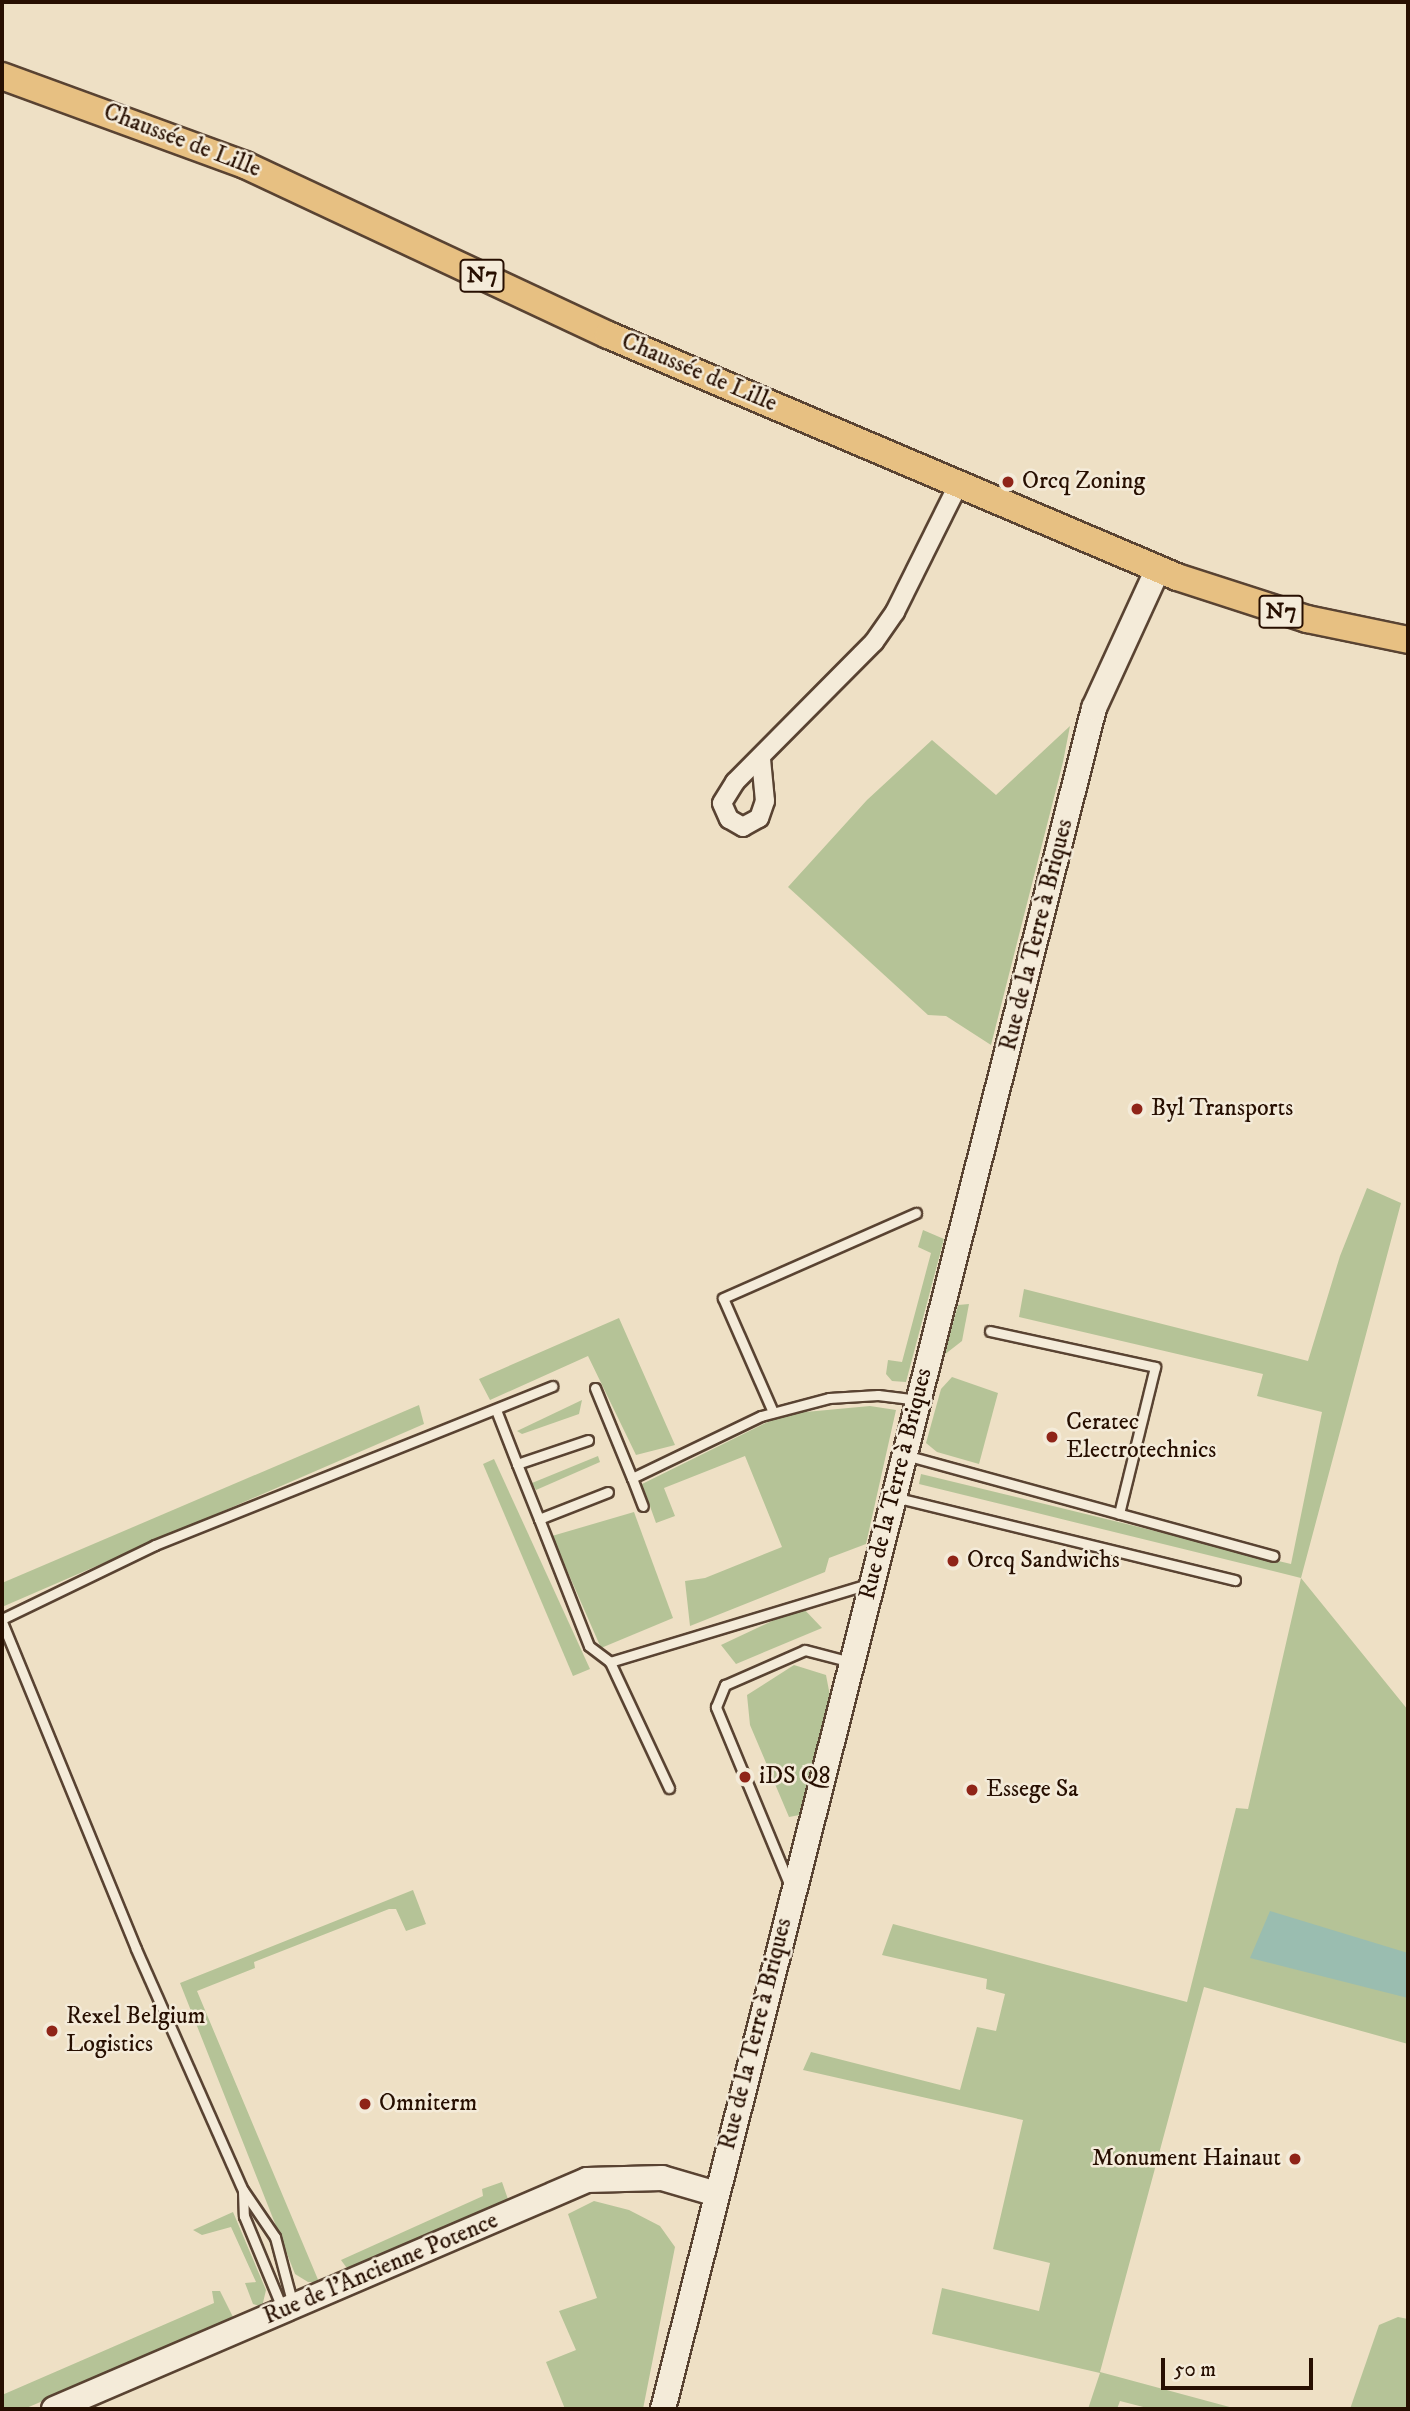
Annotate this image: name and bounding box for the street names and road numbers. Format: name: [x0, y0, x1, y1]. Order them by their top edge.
street label: Chaussée de Lille: [99, 98, 265, 184]
road number: N7: [459, 256, 505, 296]
street label: Chaussée de Lille: [617, 327, 781, 419]
road number: N7: [1258, 592, 1304, 632]
street label: Rue de la Terre à Briques: [994, 816, 1080, 1054]
street label: Rue de la Terre à Briques: [853, 1365, 939, 1603]
street label: Rue de la Terre à Briques: [713, 1915, 799, 2153]
street label: Rue de l'Ancienne Potence: [259, 2207, 503, 2331]

